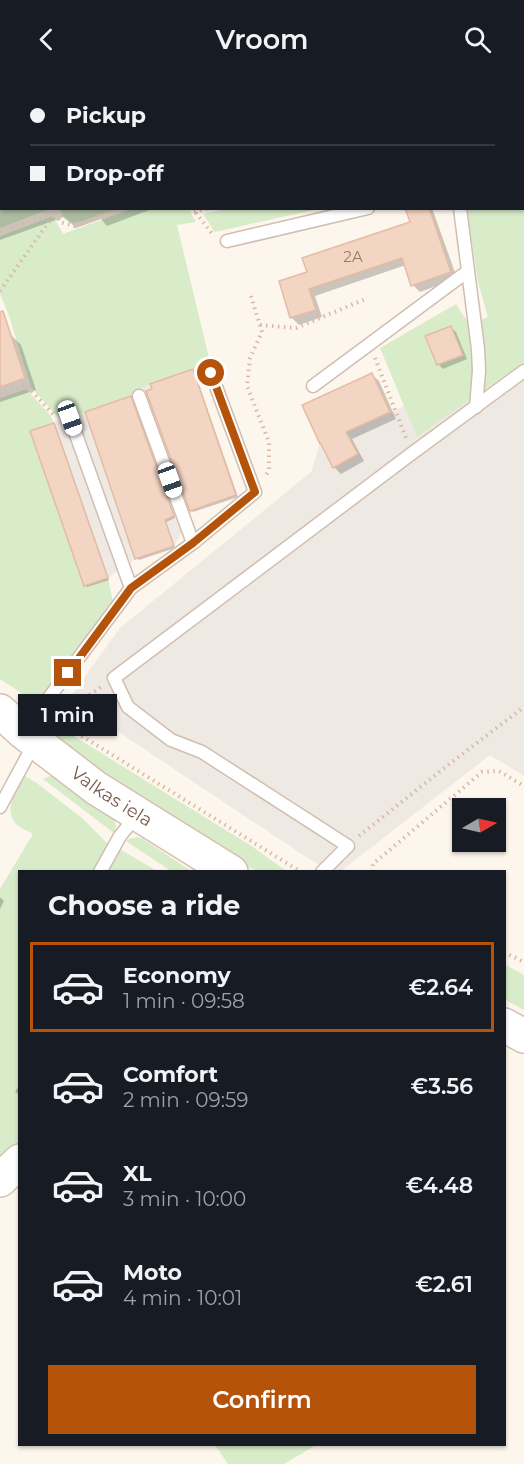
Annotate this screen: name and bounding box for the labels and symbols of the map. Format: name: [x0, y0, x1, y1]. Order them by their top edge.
house number: 2A: [343, 247, 363, 266]
route start: [197, 359, 224, 386]
car: [55, 398, 85, 438]
car: [155, 460, 185, 500]
route end: [54, 659, 81, 686]
callout: 1 min: [19, 694, 118, 736]
street label: Valkas iela: [67, 762, 156, 831]
north arrow: [452, 798, 506, 852]

